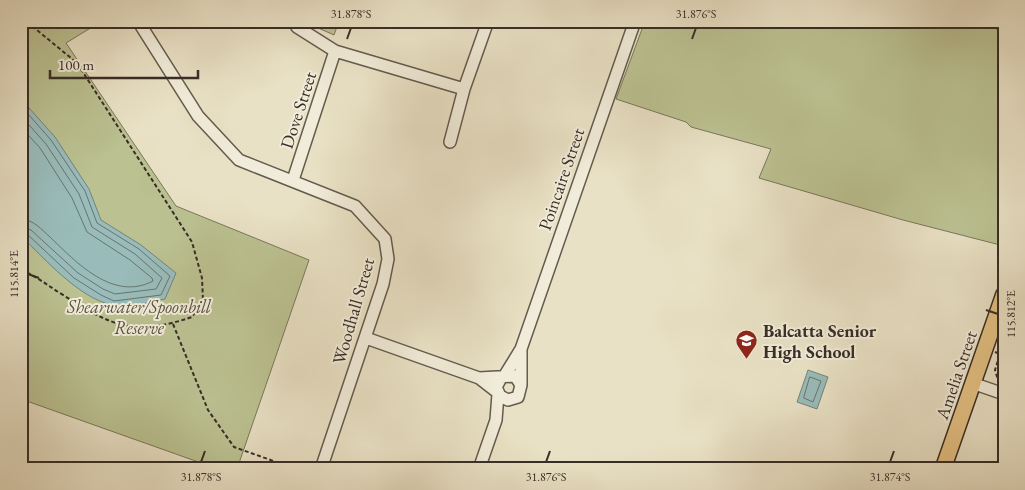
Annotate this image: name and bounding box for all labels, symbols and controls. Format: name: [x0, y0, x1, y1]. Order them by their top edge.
text: 31.878°S: [331, 6, 372, 22]
text: 31.876°S: [676, 6, 717, 22]
scale bar: [50, 48, 198, 80]
text: 100 m: [58, 55, 95, 74]
street label: Dove Street: [275, 68, 321, 152]
street label: Poincaire Street: [533, 124, 589, 233]
text: 115.814°E: [6, 250, 22, 298]
street label: Woodhall Street: [327, 255, 379, 367]
text: 115.812°E: [1003, 290, 1019, 338]
park label: Shearwater/Spoonbill Reserve: [66, 295, 212, 339]
place label: Balcatta Senior High School: [763, 319, 877, 363]
street label: Amelia Street: [930, 327, 982, 423]
school or university icon: Balcatta Senior High School: [735, 328, 759, 359]
text: 31.878°S: [181, 469, 222, 485]
text: 31.876°S: [526, 469, 567, 485]
text: 31.874°S: [870, 469, 911, 485]

